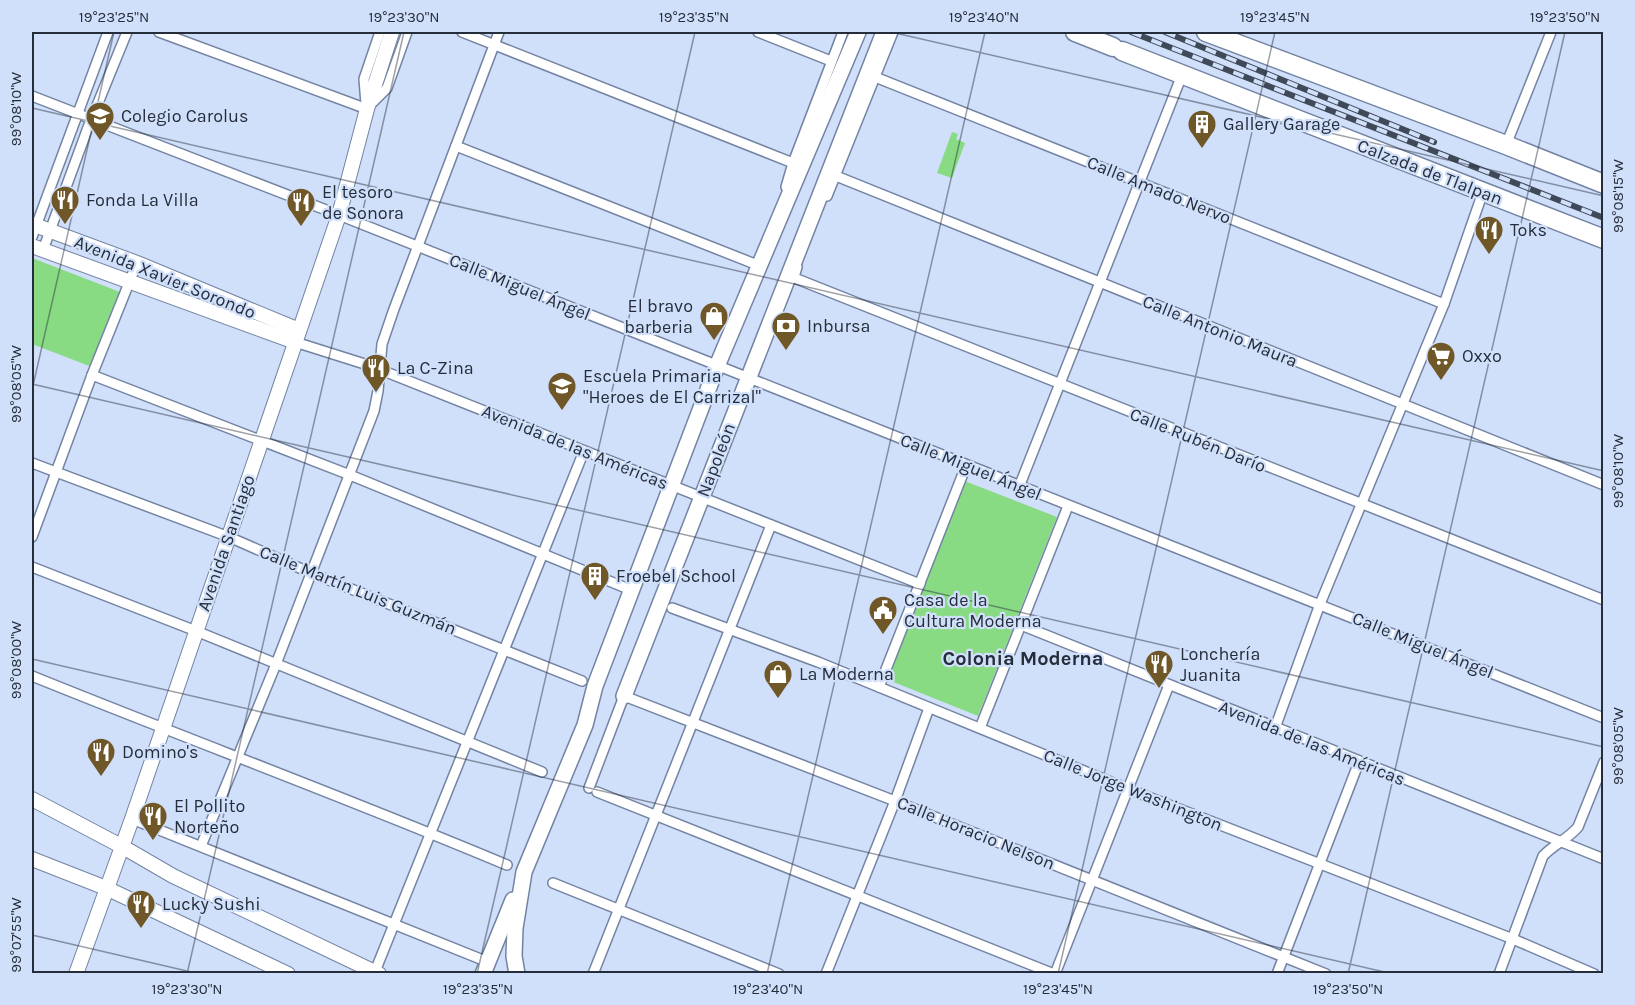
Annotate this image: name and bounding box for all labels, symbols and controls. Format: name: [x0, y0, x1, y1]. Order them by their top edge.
text: 19°23'25"N: [79, 8, 149, 26]
text: 19°23'30"N: [369, 8, 439, 26]
text: 19°23'35"N: [659, 8, 729, 26]
text: 19°23'40"N: [949, 8, 1019, 26]
text: 19°23'45"N: [1240, 8, 1310, 26]
text: 19°23'50"N: [1530, 8, 1600, 26]
text: 99°08'10"W: [7, 71, 25, 146]
school or university icon: Colegio Carolus: [84, 100, 116, 142]
place label: Colegio Carolus: [121, 105, 248, 127]
building icon: Gallery Garage: [1186, 108, 1218, 150]
place label: Gallery Garage: [1223, 113, 1340, 135]
street label: Calzada de Tlalpan: [1354, 134, 1506, 210]
street label: Calle Amado Nervo: [1084, 151, 1234, 229]
text: 99°08'15"W: [1609, 158, 1627, 233]
place label: El tesoro de Sonora: [322, 181, 404, 224]
restaurant icon: Fonda La Villa: [49, 184, 81, 226]
restaurant icon: El tesoro de Sonora: [285, 186, 317, 228]
place label: Fonda La Villa: [86, 189, 199, 211]
restaurant icon: Toks: [1473, 214, 1505, 256]
place label: Toks: [1510, 219, 1547, 241]
street label: Avenida Xavier Sorondo: [71, 231, 259, 323]
street label: Calle Miguel Ángel: [446, 248, 594, 325]
street label: Calle Antonio Maura: [1139, 290, 1301, 372]
place label: El bravo barberia: [624, 295, 693, 338]
shop icon: El bravo barberia: [698, 300, 730, 342]
bank icon: Inbursa: [770, 310, 802, 352]
place label: Inbursa: [807, 315, 870, 337]
supermarket icon: Oxxo: [1425, 340, 1457, 382]
text: 99°08'05"W: [7, 344, 25, 423]
place label: Oxxo: [1462, 345, 1502, 367]
restaurant icon: La C-Zina: [360, 352, 392, 394]
place label: La C-Zina: [397, 357, 474, 379]
place label: Escuela Primaria "Heroes de El Carrizal": [583, 365, 761, 408]
school or university icon: Escuela Primaria "Heroes de El Carrizal": [546, 370, 578, 412]
street label: Avenida de las Américas: [479, 400, 671, 494]
street label: Calle Rubén Darío: [1127, 403, 1269, 477]
street label: Napoleón: [692, 420, 740, 500]
street label: Calle Miguel Ángel: [897, 428, 1045, 505]
text: 99°08'10"W: [1609, 433, 1627, 508]
street label: Avenida Santiago: [192, 472, 260, 614]
street label: Calle Martín Luis Guzmán: [256, 540, 460, 640]
building icon: Froebel School: [579, 560, 611, 602]
place label: Froebel School: [616, 565, 736, 587]
place label: Casa de la Cultura Moderna: [904, 589, 1042, 632]
public building icon: Casa de la Cultura Moderna: [867, 594, 899, 636]
street label: Calle Miguel Ángel: [1349, 606, 1497, 683]
text: 99°08'00"W: [7, 620, 25, 699]
place label: Lonchería Juanita: [1180, 643, 1260, 686]
district label: Colonia Moderna: [943, 647, 1103, 670]
restaurant icon: Lonchería Juanita: [1143, 648, 1175, 690]
shop icon: La Moderna: [762, 658, 794, 700]
place label: La Moderna: [799, 663, 894, 685]
street label: Avenida de las Américas: [1216, 696, 1408, 790]
text: 99°08'05"W: [1609, 706, 1627, 785]
restaurant icon: Domino's: [85, 736, 117, 778]
place label: Domino's: [122, 741, 199, 763]
street label: Calle Jorge Washington: [1040, 744, 1226, 836]
street label: Calle Horacio Nelson: [894, 791, 1058, 875]
place label: El Pollito Norteño: [174, 795, 245, 838]
restaurant icon: El Pollito Norteño: [137, 800, 169, 842]
restaurant icon: Lucky Sushi: [125, 888, 157, 930]
place label: Lucky Sushi: [162, 893, 261, 915]
text: 99°07'55"W: [7, 897, 25, 973]
text: 19°23'30"N: [152, 980, 222, 998]
text: 19°23'35"N: [443, 980, 513, 998]
text: 19°23'40"N: [733, 980, 803, 998]
text: 19°23'45"N: [1023, 980, 1093, 998]
text: 19°23'50"N: [1313, 980, 1383, 998]

